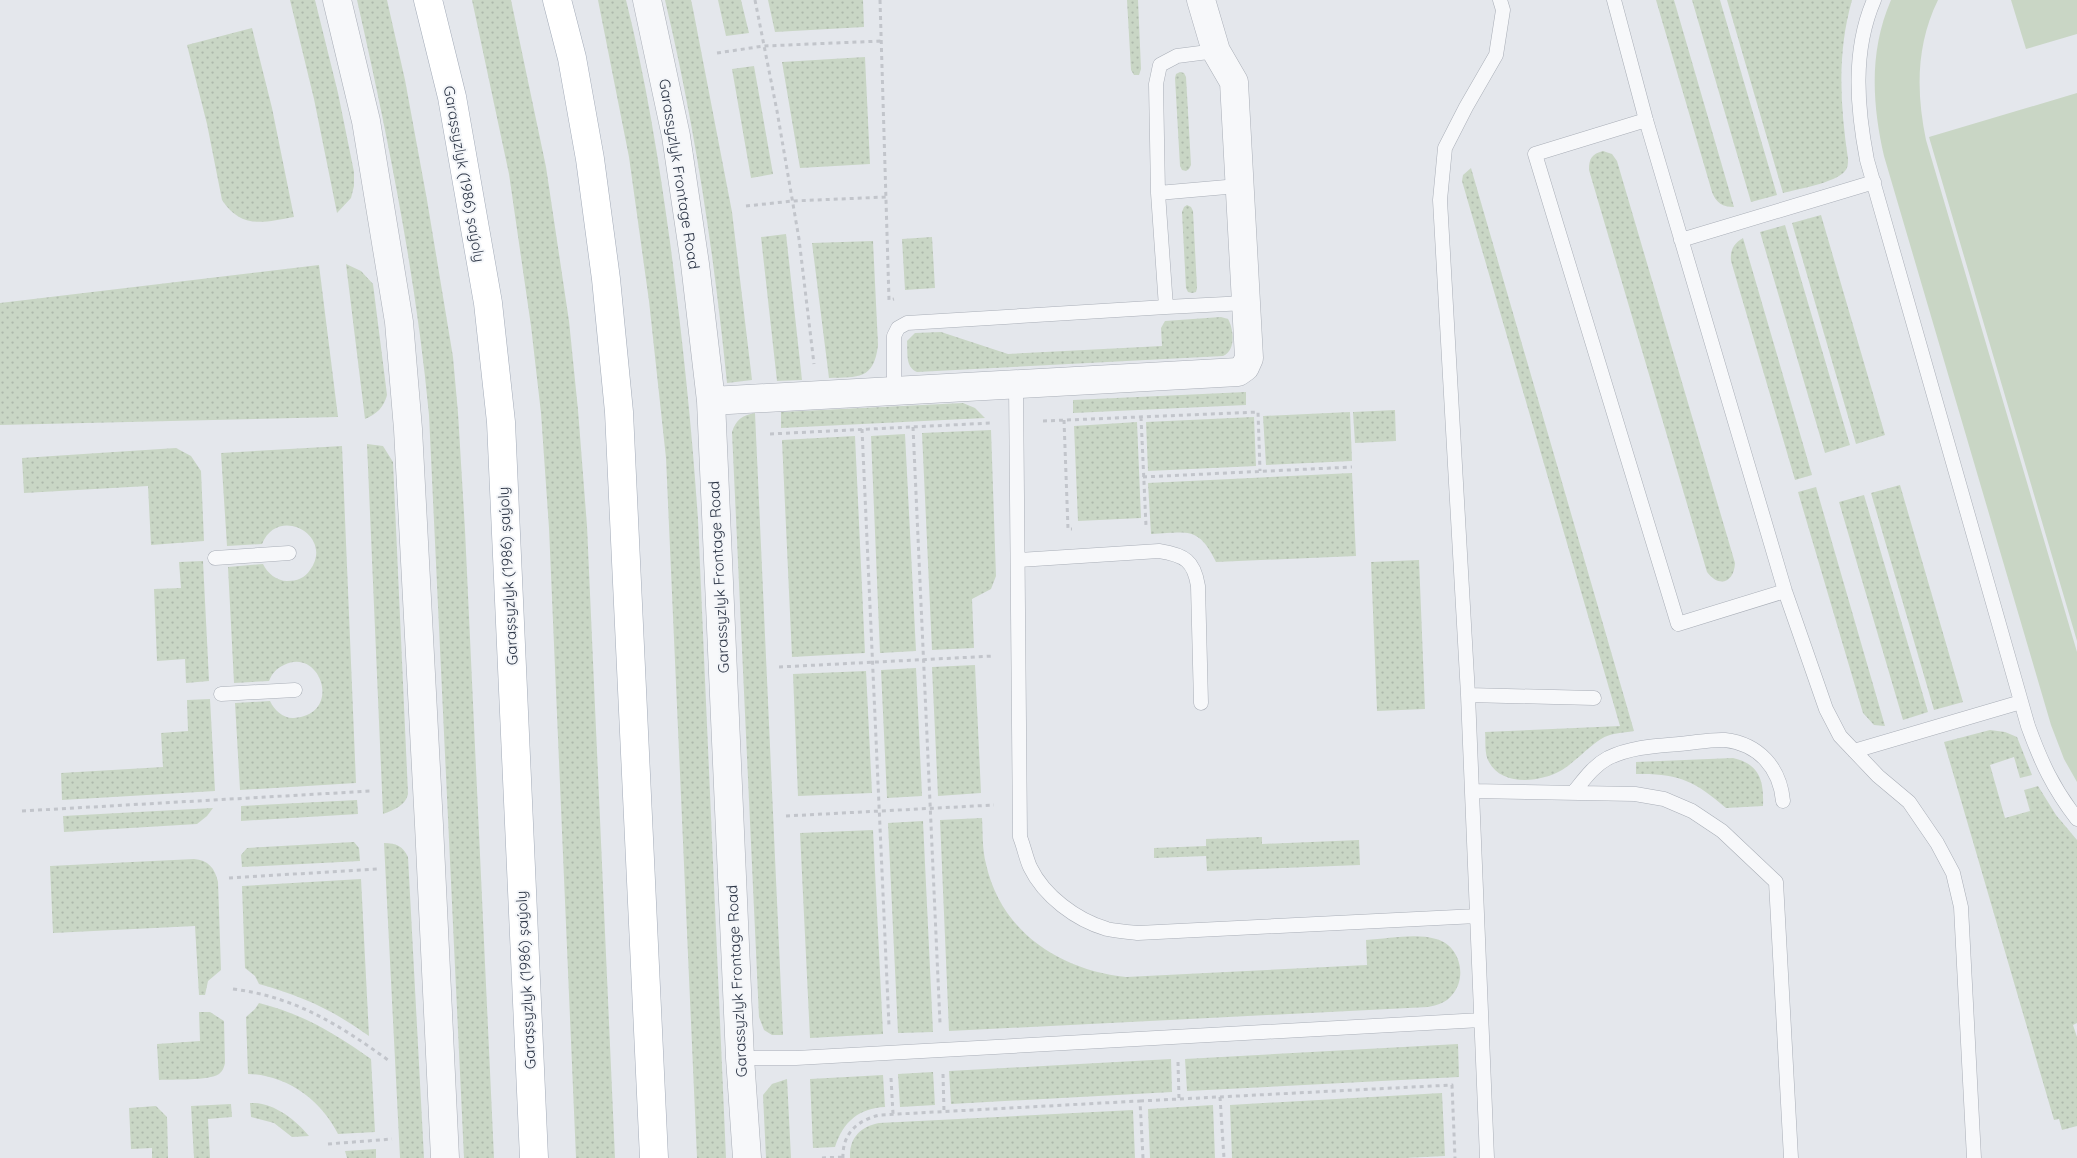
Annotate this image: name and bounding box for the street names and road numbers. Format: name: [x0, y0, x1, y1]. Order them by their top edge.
street label: Garassyzlyk Frontage Road: [655, 77, 704, 271]
street label: Garaşsyzlyk (1986) şaýoly: [440, 84, 489, 264]
street label: Garassyzlyk Frontage Road: [704, 480, 733, 674]
street label: Garaşsyzlyk (1986) şaýoly: [493, 486, 522, 666]
street label: Garassyzlyk Frontage Road: [722, 884, 751, 1078]
street label: Garaşsyzlyk (1986) şaýoly: [511, 890, 540, 1070]

